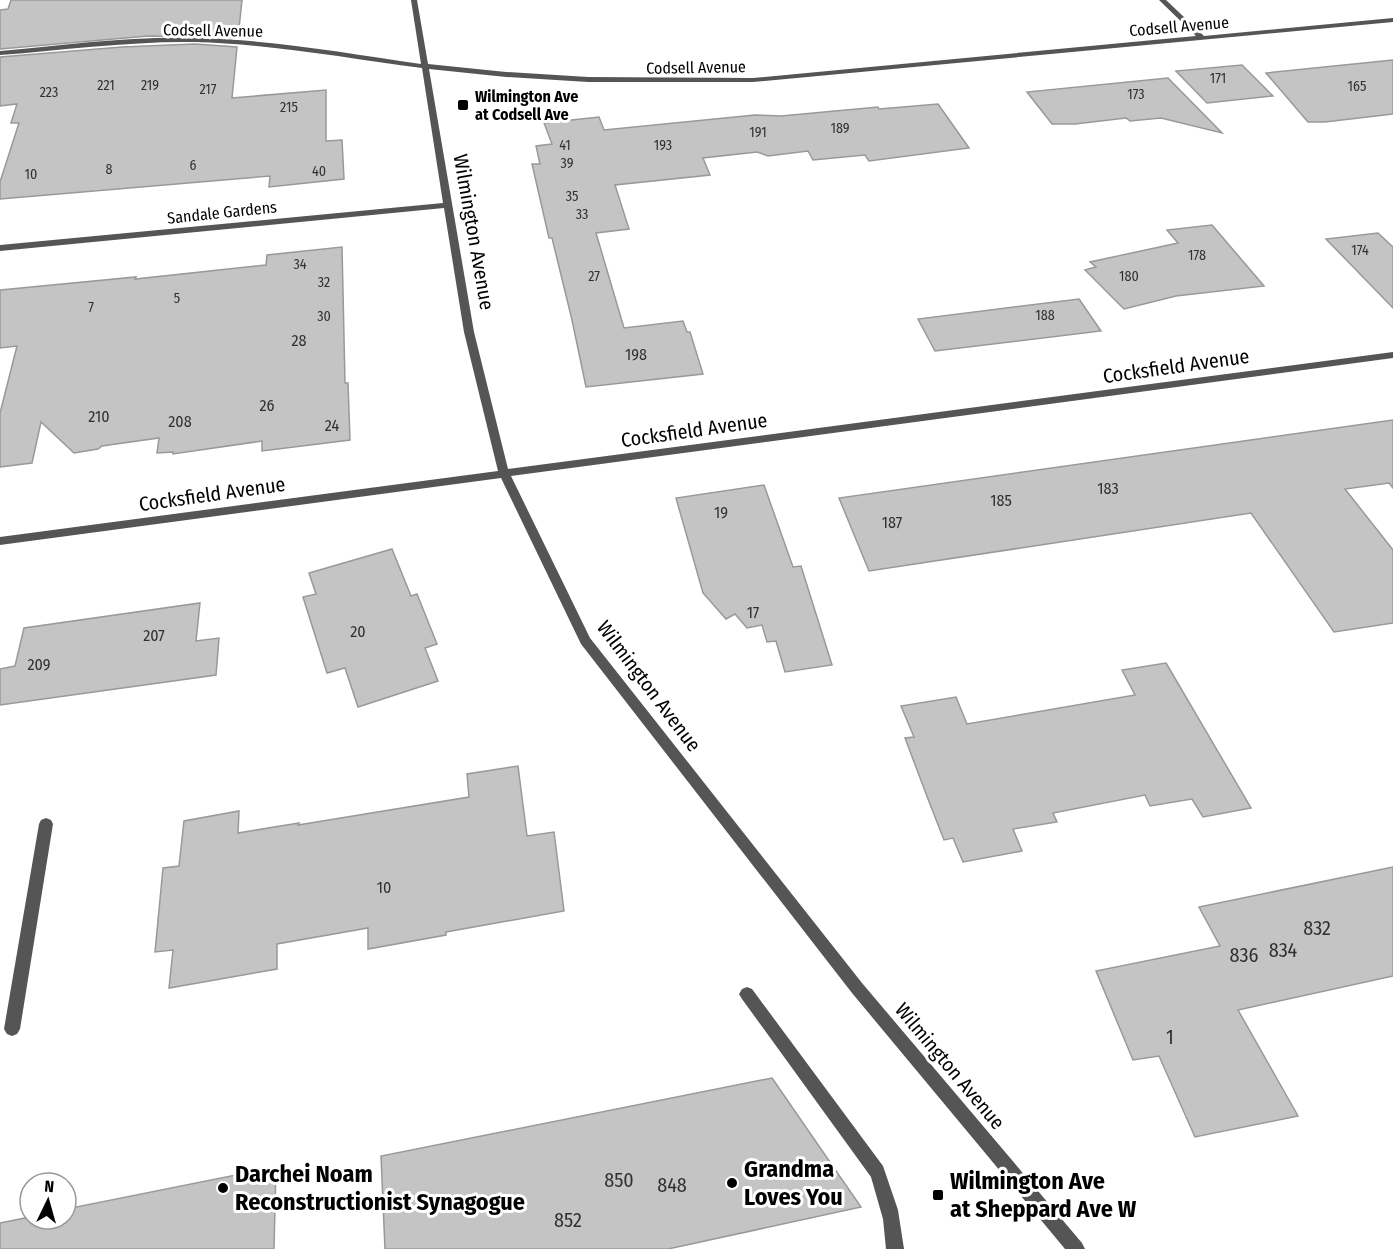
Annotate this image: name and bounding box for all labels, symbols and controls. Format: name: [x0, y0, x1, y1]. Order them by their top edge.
street label: Codsell Avenue: [1128, 13, 1230, 40]
street label: Codsell Avenue: [163, 20, 263, 41]
street label: Codsell Avenue: [646, 57, 746, 78]
house number: 171: [1210, 70, 1226, 87]
house number: 221: [97, 77, 115, 94]
house number: 219: [141, 77, 159, 94]
house number: 165: [1348, 78, 1366, 95]
house number: 217: [200, 81, 217, 98]
house number: 223: [40, 84, 58, 101]
house number: 173: [1127, 86, 1145, 103]
place label: Wilmington Ave at Codsell Ave: [475, 87, 578, 124]
marker: Wilmington Ave at Codsell Ave: [456, 98, 470, 112]
house number: 215: [280, 99, 298, 116]
house number: 189: [830, 120, 850, 137]
house number: 191: [749, 124, 767, 141]
house number: 41: [559, 137, 571, 154]
house number: 193: [654, 137, 672, 154]
street label: Wilmington Avenue: [448, 152, 500, 312]
house number: 39: [561, 155, 574, 172]
house number: 6: [190, 157, 197, 174]
house number: 8: [106, 161, 113, 178]
house number: 40: [312, 163, 326, 180]
house number: 10: [25, 166, 37, 183]
house number: 35: [566, 188, 578, 205]
street label: Sandale Gardens: [166, 197, 278, 228]
house number: 33: [576, 206, 588, 223]
house number: 174: [1351, 242, 1369, 259]
house number: 178: [1188, 247, 1206, 264]
house number: 34: [293, 256, 307, 273]
house number: 27: [588, 268, 600, 285]
house number: 180: [1119, 268, 1139, 285]
house number: 32: [318, 274, 330, 291]
house number: 5: [174, 290, 180, 307]
house number: 7: [88, 299, 94, 316]
house number: 188: [1035, 307, 1055, 324]
house number: 30: [317, 308, 331, 325]
house number: 28: [291, 331, 307, 350]
street label: Cocksfield Avenue: [1101, 344, 1251, 388]
house number: 198: [625, 345, 647, 364]
house number: 26: [260, 396, 275, 415]
house number: 210: [88, 407, 110, 426]
street label: Cocksfield Avenue: [619, 408, 769, 452]
house number: 208: [168, 412, 192, 431]
house number: 24: [325, 416, 339, 435]
street label: Cocksfield Avenue: [137, 472, 287, 516]
house number: 183: [1097, 479, 1119, 498]
house number: 185: [990, 491, 1012, 510]
house number: 19: [714, 503, 728, 522]
house number: 187: [882, 513, 903, 532]
house number: 17: [747, 603, 760, 622]
street label: Wilmington Avenue: [592, 616, 706, 756]
house number: 20: [350, 622, 366, 641]
house number: 207: [143, 626, 165, 645]
house number: 209: [27, 655, 51, 674]
house number: 10: [377, 878, 391, 897]
house number: 832: [1303, 916, 1331, 940]
house number: 834: [1269, 938, 1298, 962]
house number: 836: [1230, 943, 1259, 967]
street label: Wilmington Avenue: [890, 998, 1010, 1134]
house number: 1: [1166, 1025, 1174, 1049]
place label: Grandma Loves You: [744, 1155, 843, 1211]
place label: Darchei Noam Reconstructionist Synagogue: [235, 1160, 525, 1216]
place label: Wilmington Ave at Sheppard Ave W: [950, 1167, 1137, 1223]
house number: 850: [604, 1168, 634, 1192]
north arrow: [18, 1171, 78, 1231]
house number: 848: [657, 1173, 687, 1197]
marker: Grandma Loves You: [725, 1176, 739, 1190]
text: N: [44, 1177, 55, 1196]
marker: Darchei Noam Reconstructionist Synagogue: [216, 1181, 230, 1195]
marker: Wilmington Ave at Sheppard Ave W: [931, 1188, 945, 1202]
house number: 852: [554, 1208, 582, 1232]

